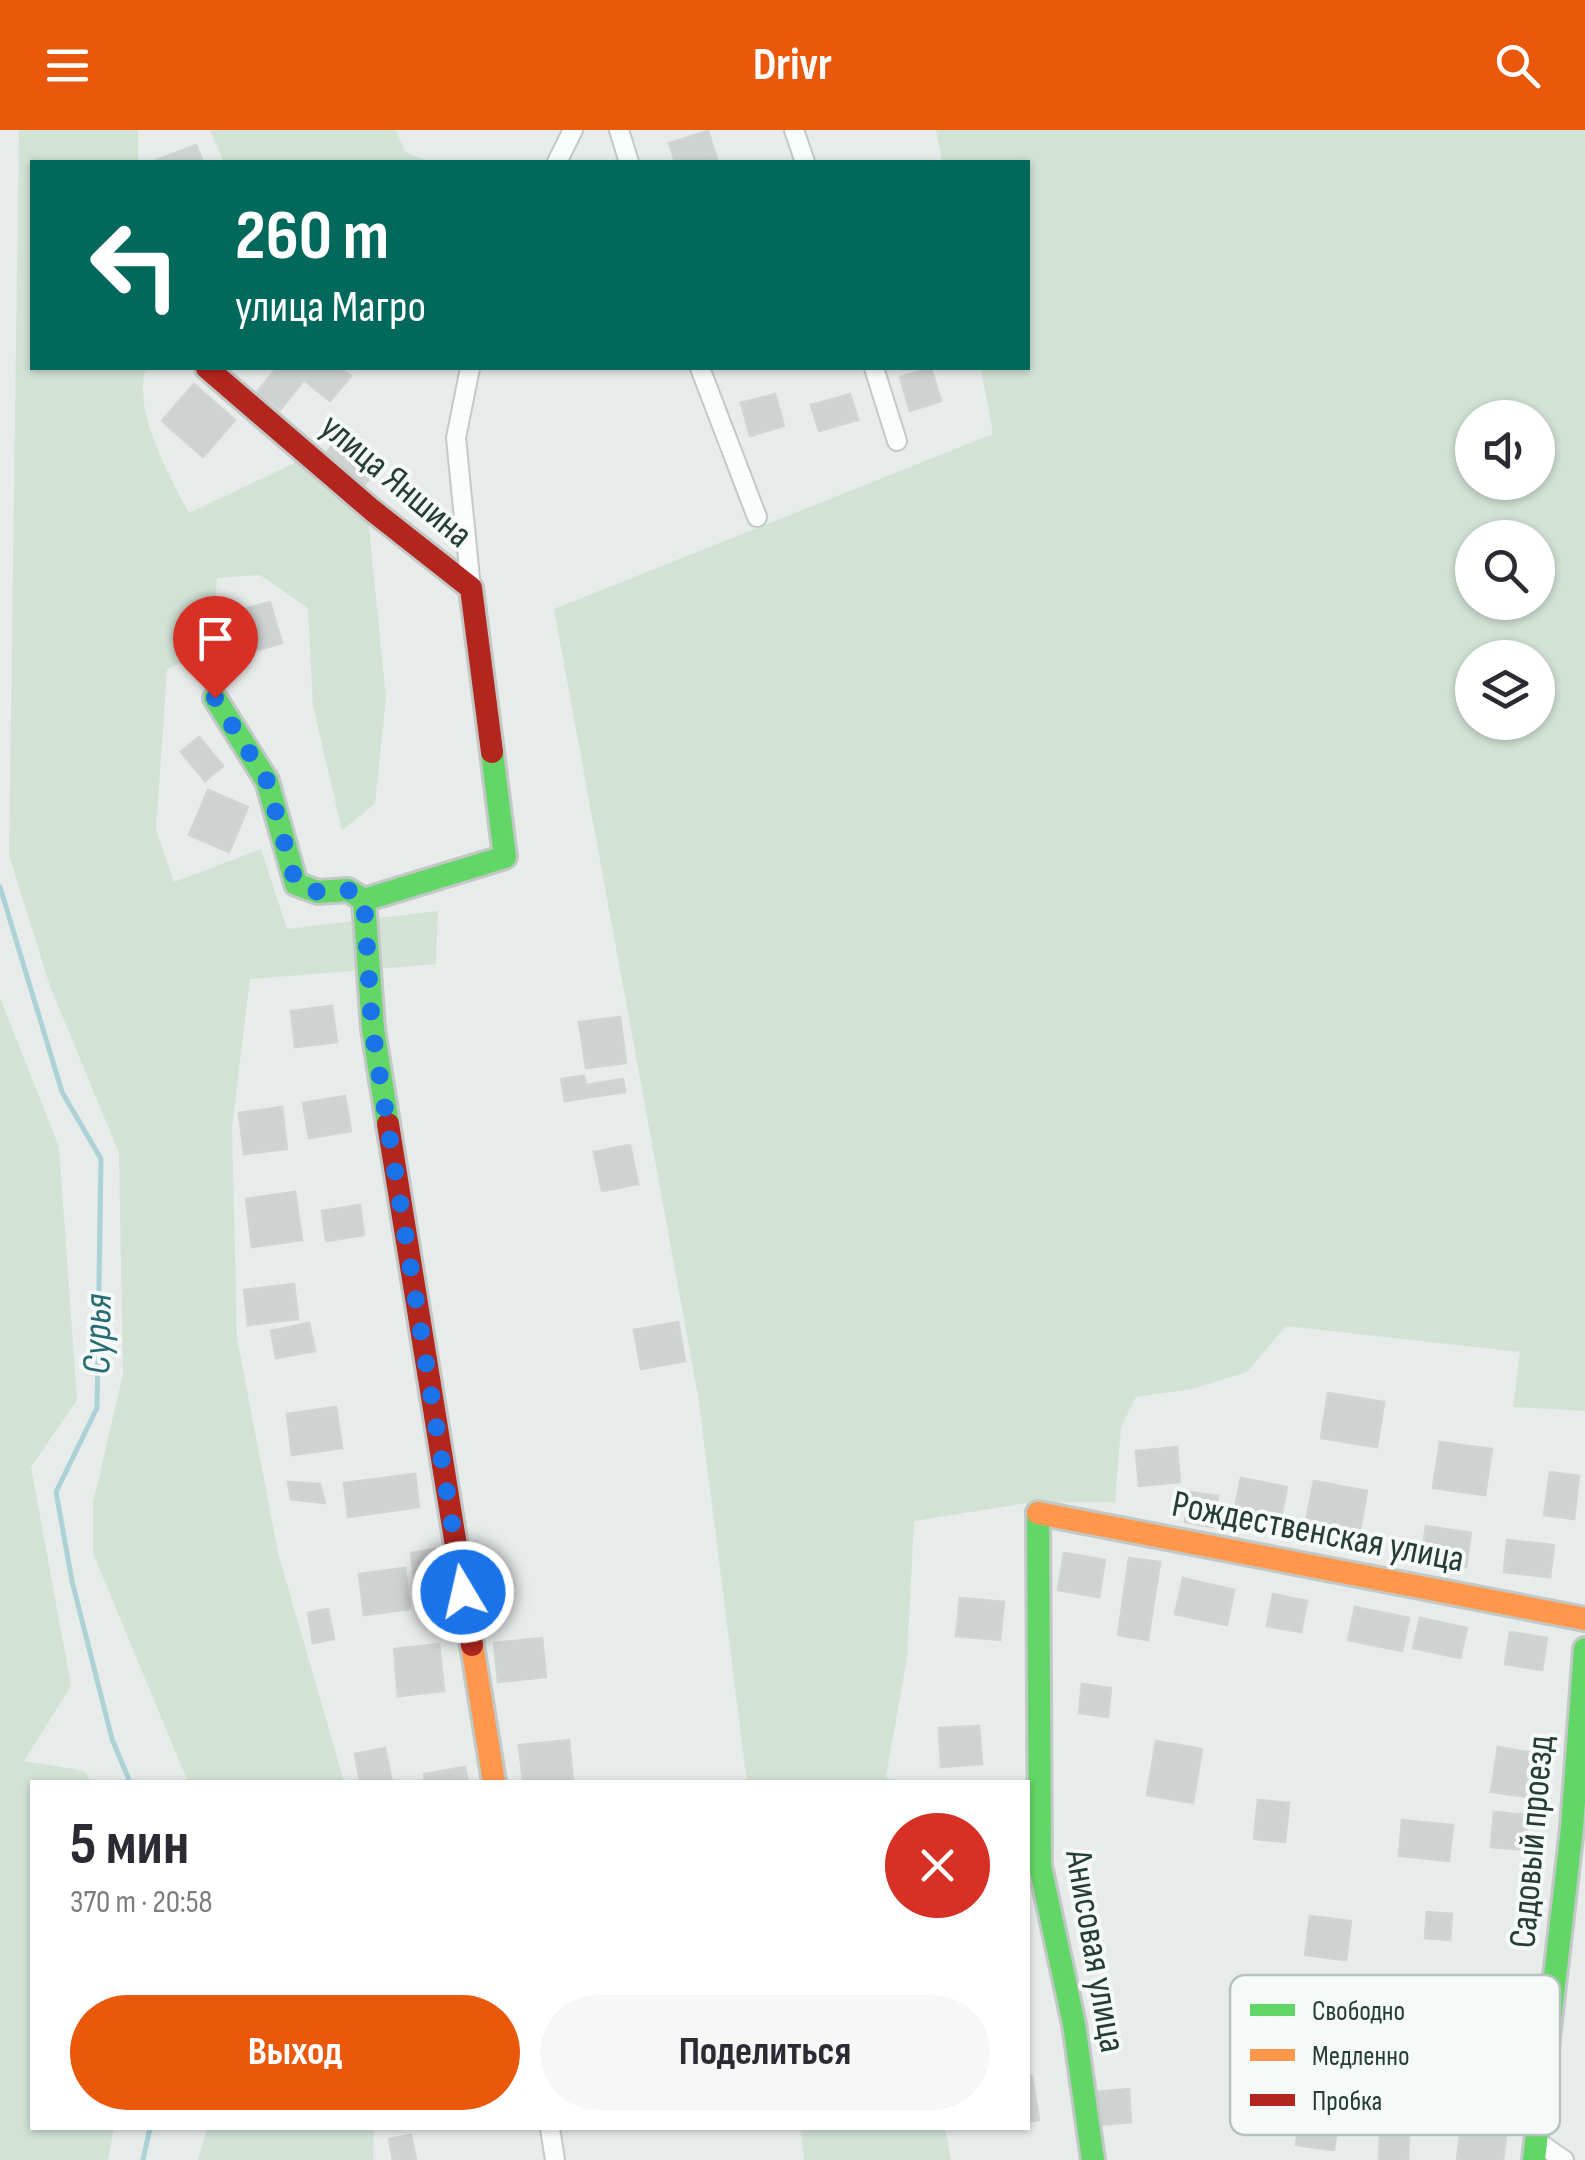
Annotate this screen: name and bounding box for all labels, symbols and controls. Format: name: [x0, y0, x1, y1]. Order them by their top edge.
icon: menu: [40, 38, 95, 93]
text: Drivr: [753, 38, 832, 93]
icon: search: [1490, 38, 1545, 93]
text: 260 m: [235, 195, 389, 279]
icon: left: [70, 200, 200, 330]
text: улица Магро: [235, 280, 426, 335]
map controls: [1455, 400, 1555, 740]
button: sound: [1455, 400, 1555, 500]
street label: улица Яншина: [311, 405, 481, 557]
button: search: [1455, 520, 1555, 620]
pin: [173, 596, 258, 699]
icon: arrive: [188, 611, 243, 666]
button: layers: [1455, 640, 1555, 740]
water label: Сурья: [73, 1293, 123, 1375]
street label: Рождественская улица: [1168, 1482, 1468, 1582]
position arrow: [411, 1540, 515, 1644]
street label: Садовый проезд: [1500, 1734, 1564, 1950]
text: 5 мин: [70, 1809, 189, 1881]
button: close: [885, 1813, 990, 1918]
street label: Анисовая улица: [1055, 1845, 1135, 2056]
text: 370 m · 20:58: [70, 1883, 213, 1922]
legend: [1230, 1975, 1560, 2135]
button: Выход: [70, 1995, 520, 2110]
button: Поделиться: [540, 1995, 990, 2110]
text: Свободно: [1312, 1995, 1405, 2028]
text: Медленно: [1312, 2040, 1410, 2073]
text: Пробка: [1312, 2085, 1382, 2118]

